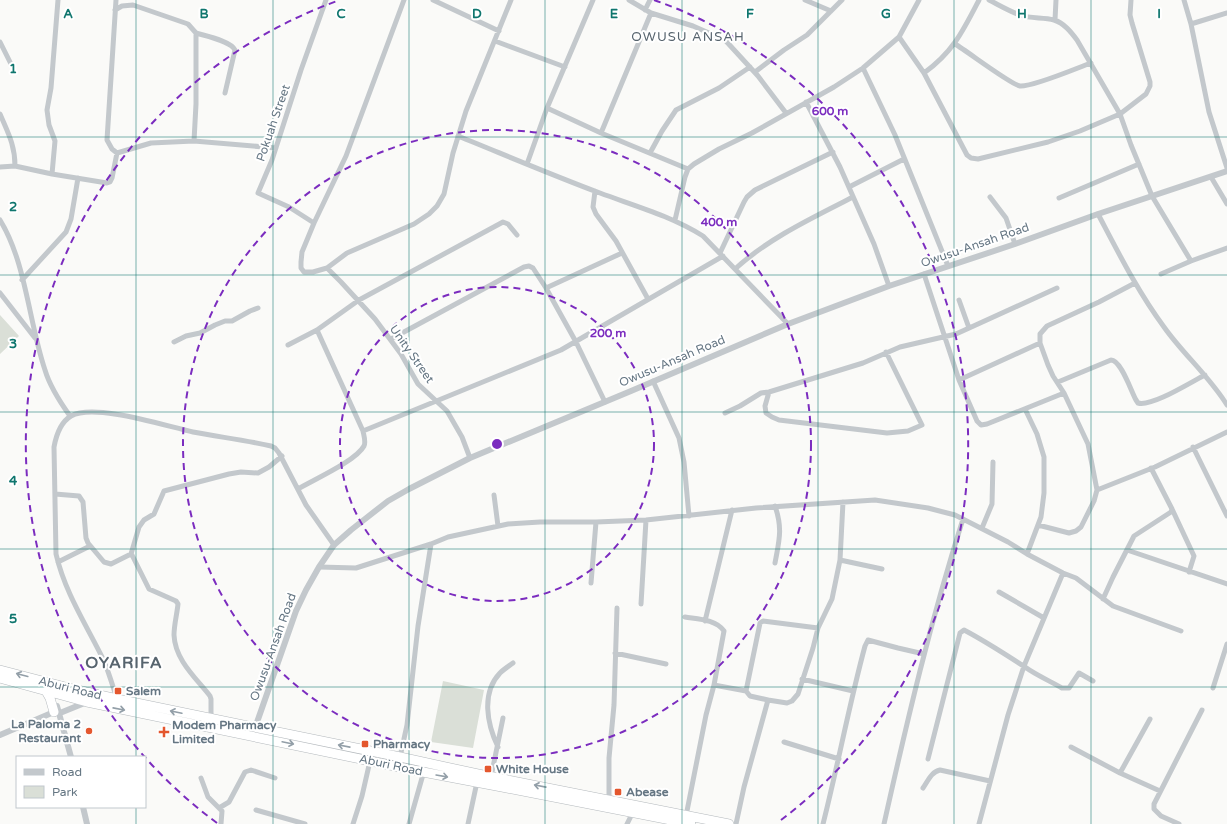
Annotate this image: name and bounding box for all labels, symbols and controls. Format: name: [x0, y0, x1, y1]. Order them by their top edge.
text: A: [63, 6, 73, 22]
text: B: [199, 6, 209, 22]
text: C: [336, 6, 346, 22]
text: D: [472, 6, 482, 22]
text: E: [610, 6, 618, 22]
text: F: [746, 6, 754, 22]
text: G: [881, 6, 891, 22]
text: H: [1017, 6, 1027, 22]
text: I: [1157, 6, 1161, 22]
district label: OWUSU ANSAH: [631, 29, 745, 45]
text: 1: [9, 61, 17, 77]
street label: Pokuah Street: [253, 82, 293, 163]
text: 600 m: [812, 104, 848, 118]
text: 2: [9, 199, 17, 215]
text: 400 m: [701, 215, 737, 229]
street label: Owusu-Ansah Road: [919, 220, 1031, 270]
street label: Unity Street: [387, 322, 437, 386]
text: 200 m: [590, 326, 626, 340]
street label: Owusu-Ansah Road: [617, 332, 727, 390]
text: 3: [9, 336, 17, 352]
centre of rings: [490, 437, 504, 451]
text: 4: [9, 473, 18, 489]
street label: Owusu-Ansah Road: [247, 591, 299, 703]
text: 5: [9, 611, 17, 627]
district label: OYARIFA: [85, 653, 163, 673]
one-way arrow: [16, 671, 29, 679]
street label: Aburi Road: [37, 673, 103, 703]
place label: Salem: [126, 684, 161, 698]
marker: Salem: [113, 686, 123, 696]
one-way arrow: [112, 705, 125, 713]
one-way arrow: [169, 707, 182, 715]
place label: La Paloma 2 Restaurant: [11, 717, 81, 745]
place label: Modem Pharmacy Limited: [172, 718, 277, 746]
marker: La Paloma 2 Restaurant: [84, 726, 94, 736]
marker: Modem Pharmacy Limited: [159, 727, 169, 737]
place label: Pharmacy: [373, 737, 431, 752]
marker: Pharmacy: [360, 739, 370, 749]
one-way arrow: [281, 740, 294, 748]
one-way arrow: [338, 741, 351, 749]
street label: Aburi Road: [358, 751, 424, 779]
legend: [16, 756, 146, 808]
place label: White House: [496, 762, 569, 776]
marker: White House: [483, 764, 493, 774]
text: Road: [52, 765, 82, 779]
one-way arrow: [435, 772, 448, 780]
one-way arrow: [534, 782, 547, 790]
text: Park: [52, 785, 78, 799]
place label: Abease: [626, 785, 669, 799]
marker: Abease: [613, 787, 623, 797]

